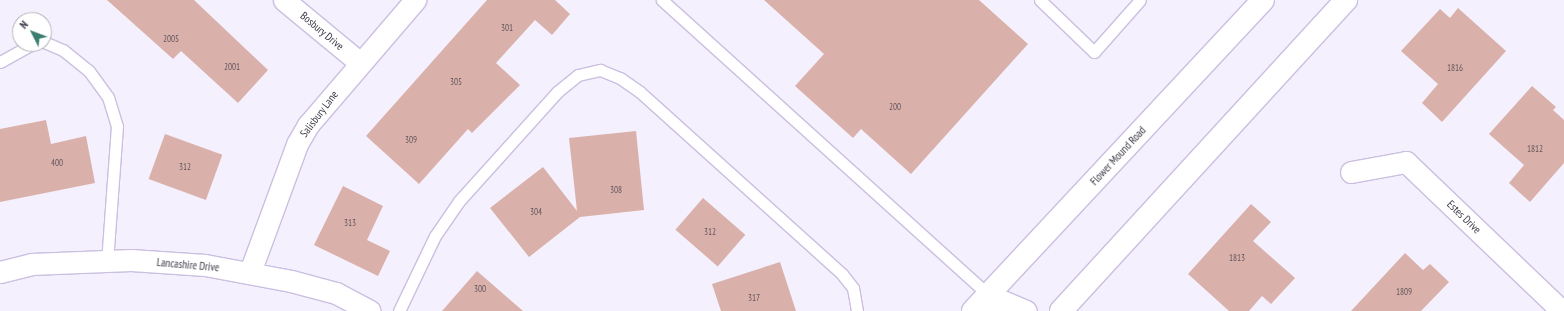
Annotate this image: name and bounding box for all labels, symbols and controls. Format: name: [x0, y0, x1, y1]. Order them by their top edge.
street label: Bosbury Drive: [298, 9, 346, 53]
north arrow: [12, 12, 52, 52]
text: N: [17, 18, 31, 32]
house number: 301: [501, 23, 513, 33]
house number: 2005: [163, 34, 179, 44]
house number: 2001: [224, 62, 240, 72]
house number: 1816: [1447, 63, 1463, 73]
house number: 305: [450, 77, 462, 87]
street label: Salisbury Lane: [297, 88, 341, 140]
house number: 200: [889, 102, 901, 112]
street label: Flower Mound Road: [1088, 124, 1148, 188]
house number: 309: [405, 135, 417, 145]
house number: 1812: [1527, 144, 1543, 154]
house number: 400: [51, 158, 63, 168]
house number: 312: [179, 162, 191, 172]
house number: 308: [610, 185, 622, 195]
street label: Estes Drive: [1444, 198, 1484, 236]
house number: 304: [530, 207, 542, 217]
house number: 313: [344, 218, 356, 228]
house number: 312: [704, 227, 716, 237]
house number: 1813: [1229, 253, 1245, 263]
street label: Lancashire Drive: [156, 256, 220, 274]
house number: 300: [474, 284, 486, 294]
house number: 1809: [1396, 287, 1412, 297]
house number: 317: [748, 293, 760, 303]

